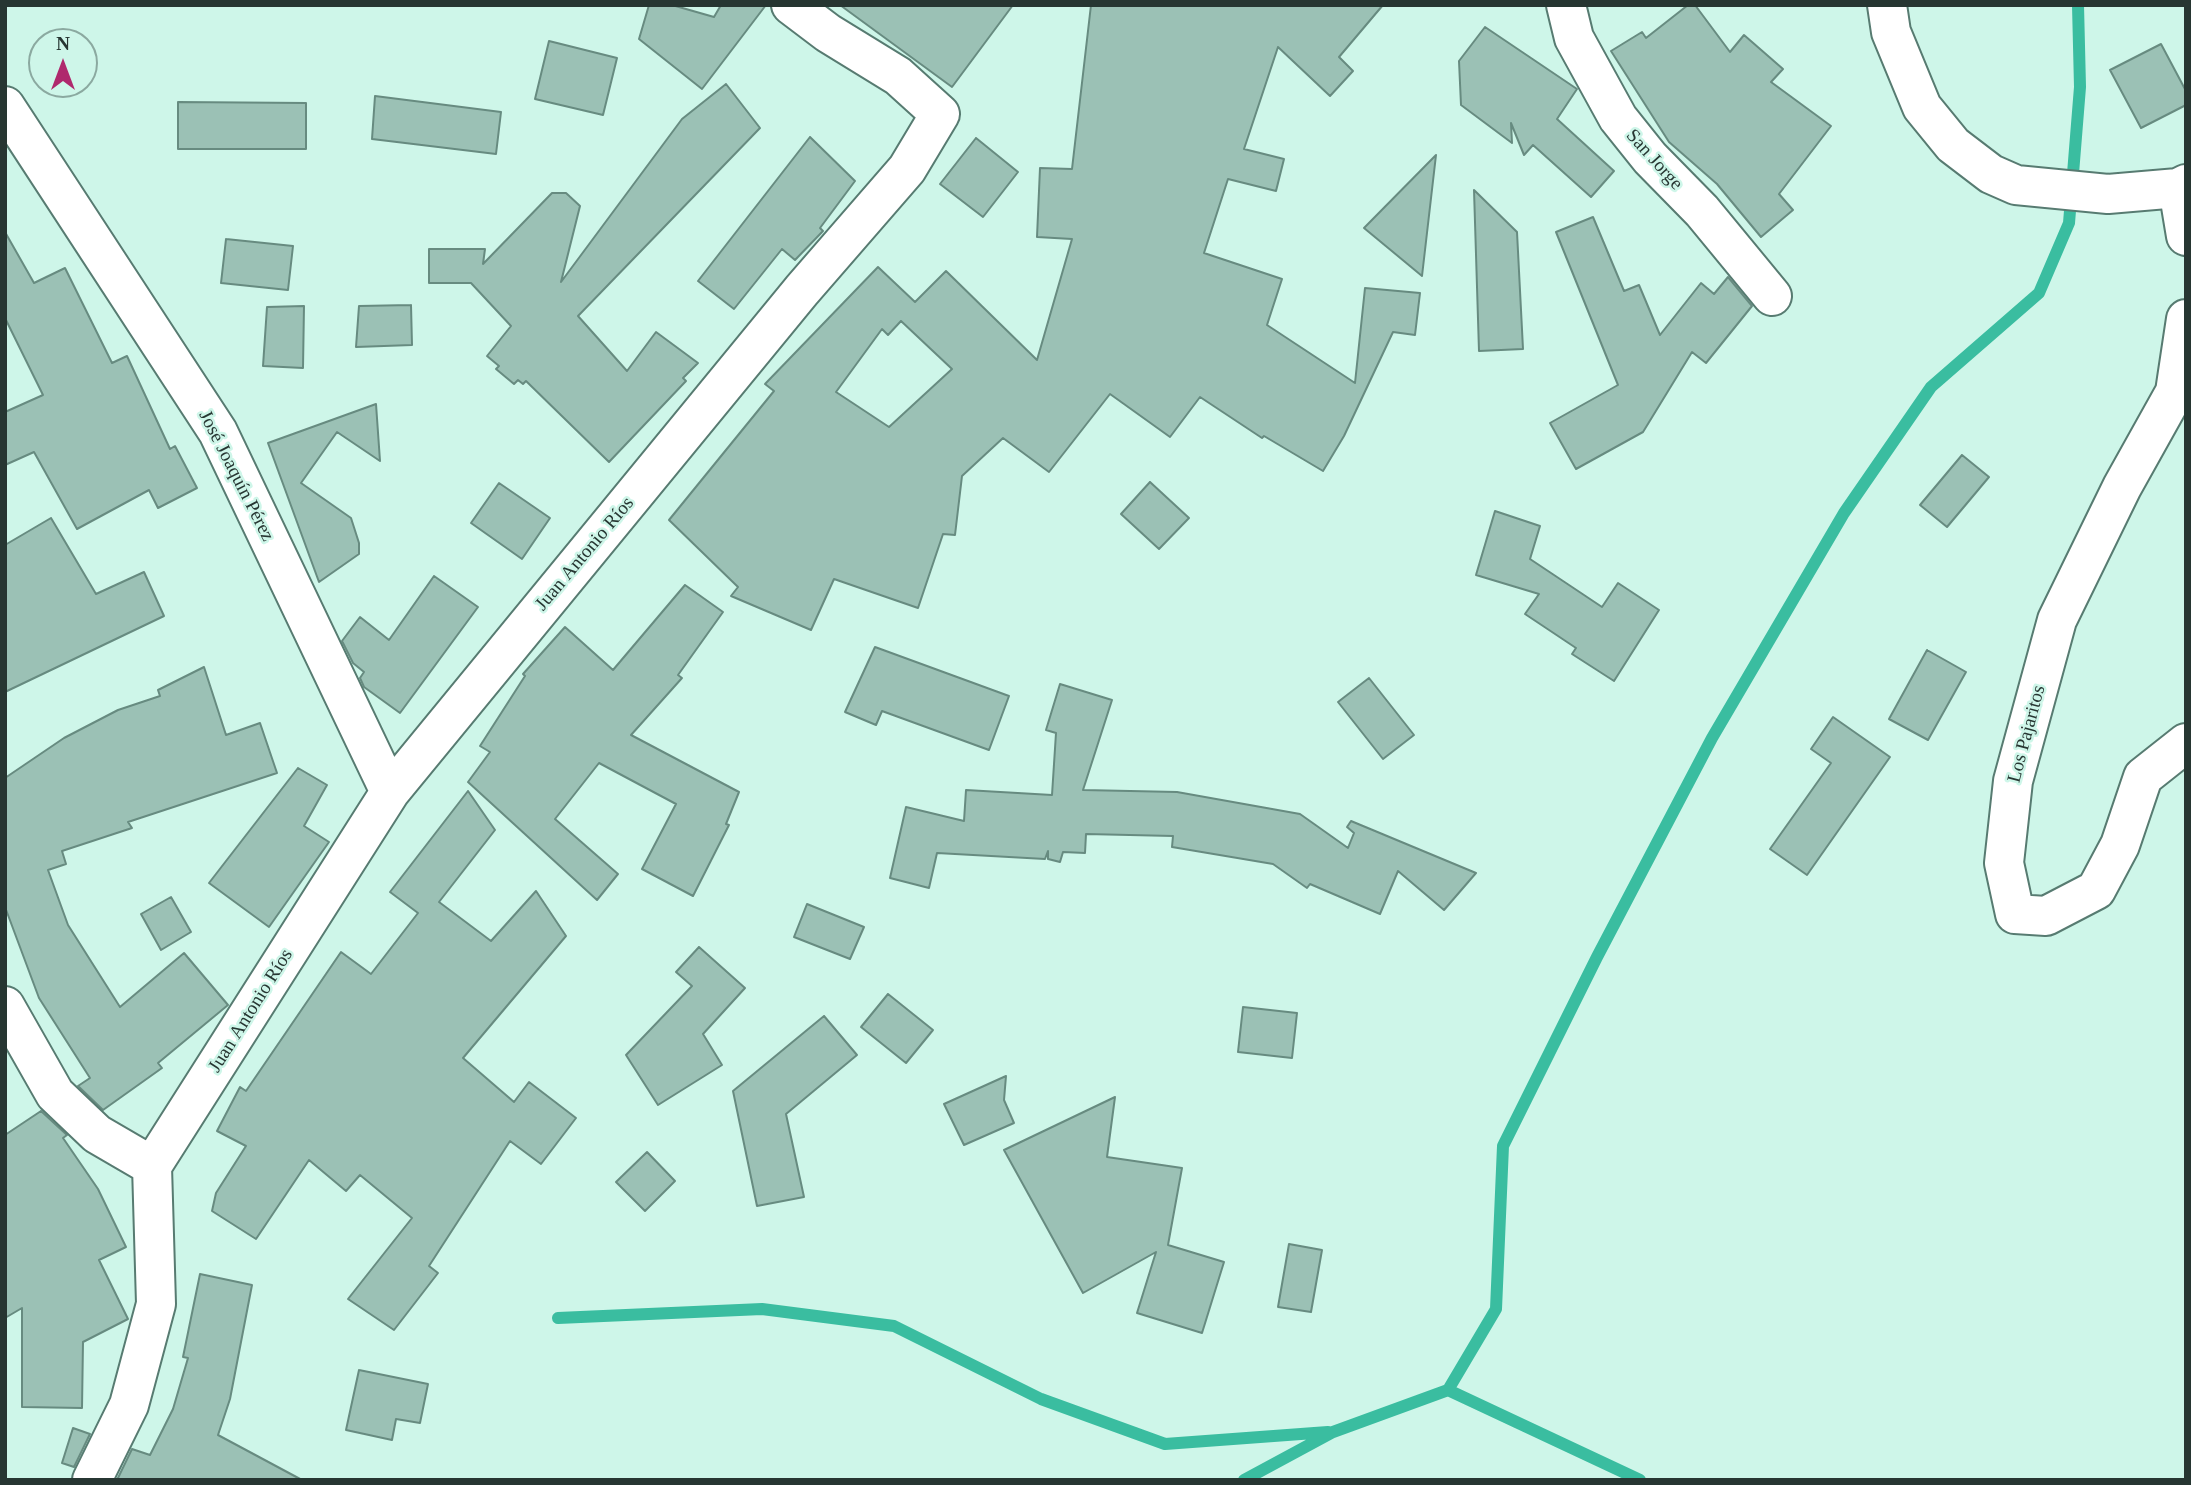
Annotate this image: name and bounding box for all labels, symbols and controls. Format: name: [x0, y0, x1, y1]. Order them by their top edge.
north arrow: [28, 28, 98, 98]
text: N: [56, 33, 70, 54]
street label: San Jorge: [1621, 125, 1687, 195]
street label: José Joaquín Pérez: [193, 407, 279, 545]
street label: Juan Antonio Ríos: [531, 492, 639, 616]
street label: Los Pajaritos: [2003, 683, 2051, 785]
street label: Juan Antonio Ríos: [204, 945, 298, 1077]

